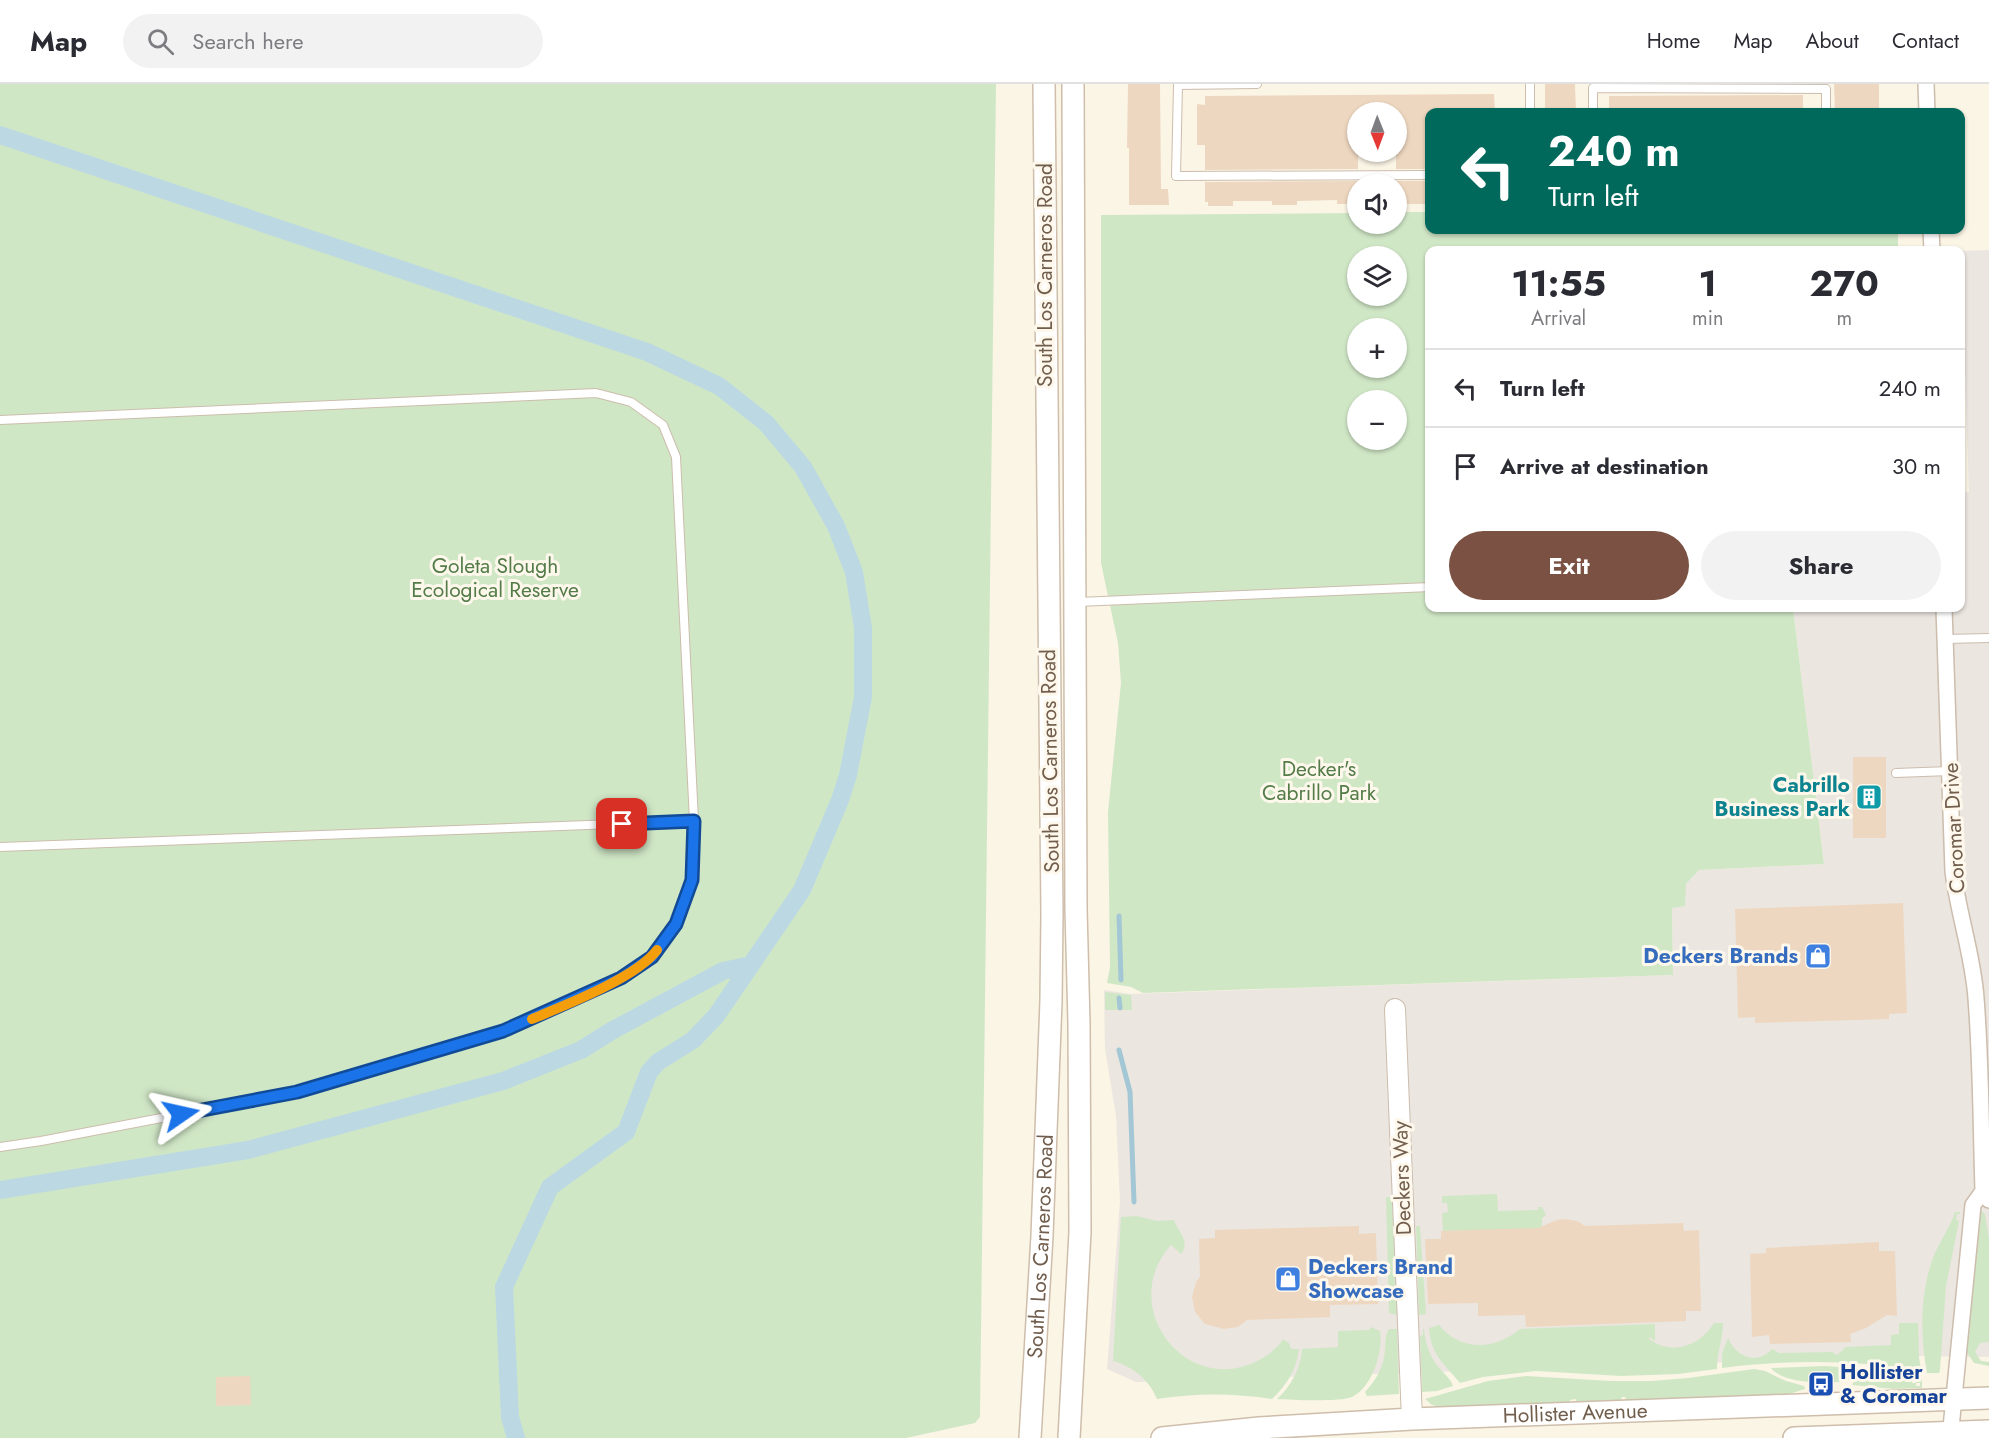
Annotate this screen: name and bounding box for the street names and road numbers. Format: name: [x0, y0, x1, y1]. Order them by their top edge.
street label: South Los Carneros Road: [1030, 163, 1060, 387]
street label: South Los Carneros Road: [1033, 649, 1067, 873]
street label: Coromar Drive: [1936, 762, 1972, 894]
street label: Deckers Way: [1385, 1119, 1419, 1236]
street label: South Los Carneros Road: [1020, 1134, 1061, 1359]
street label: Hollister Avenue: [1502, 1395, 1648, 1431]

